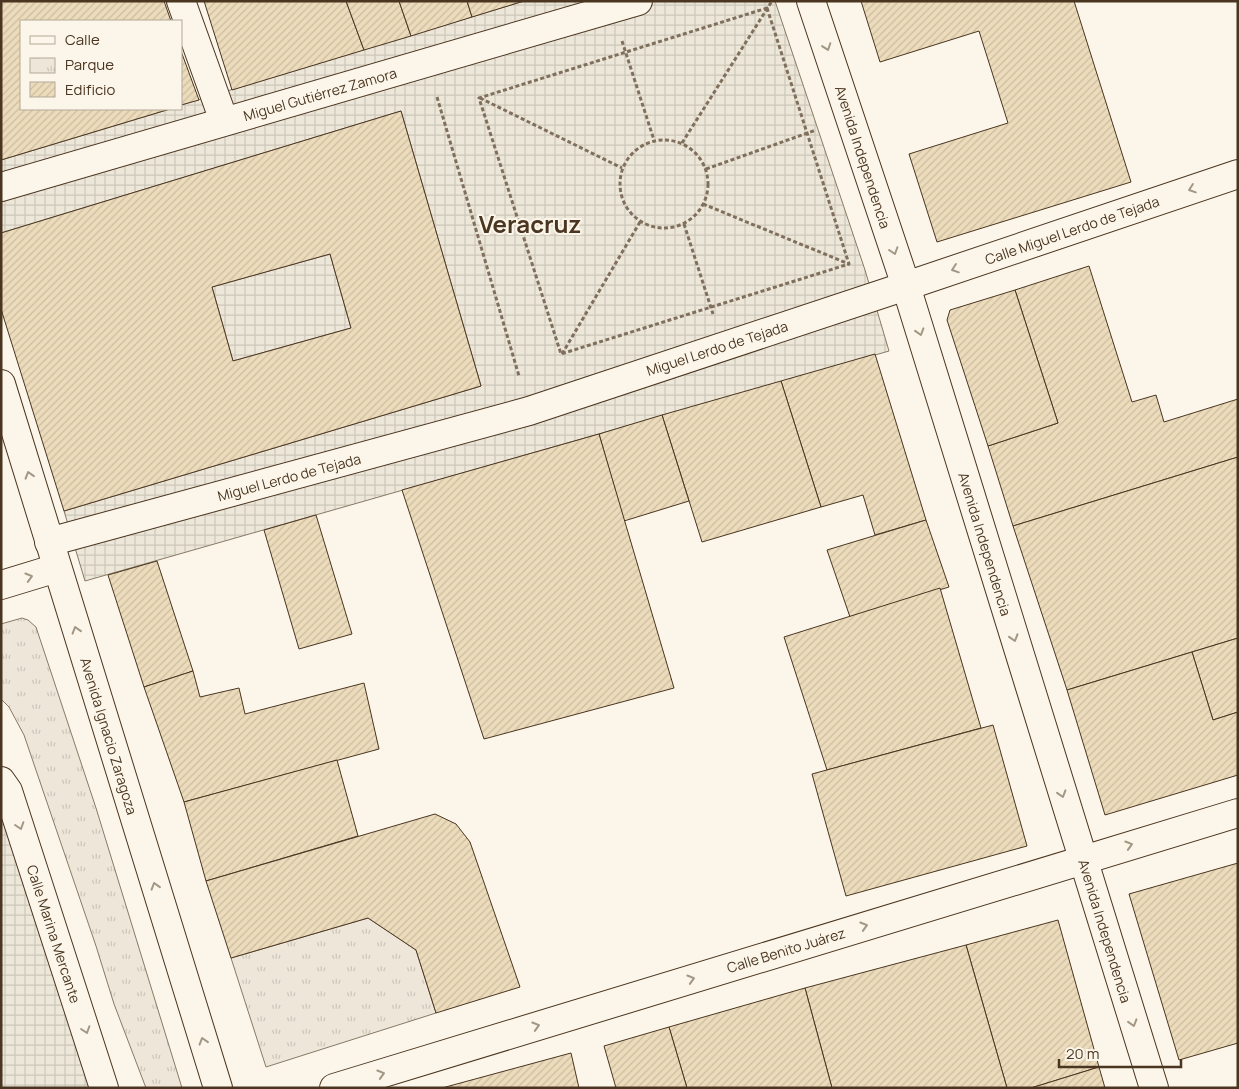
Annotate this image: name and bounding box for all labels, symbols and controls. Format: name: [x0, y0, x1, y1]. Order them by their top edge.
legend: [20, 20, 182, 110]
text: Calle: [65, 29, 100, 50]
one-way arrow: [821, 43, 831, 51]
text: Parque: [65, 54, 114, 75]
street label: Miguel Gutiérrez Zamora: [241, 63, 399, 125]
text: Edificio: [65, 79, 116, 100]
street label: Avenida Independencia: [831, 83, 895, 231]
one-way arrow: [1188, 183, 1196, 193]
street label: Calle Miguel Lerdo de Tejada: [982, 191, 1162, 269]
district label: Veracruz: [479, 207, 581, 240]
one-way arrow: [889, 247, 899, 255]
one-way arrow: [951, 264, 959, 274]
street label: Miguel Lerdo de Tejada: [644, 316, 790, 380]
one-way arrow: [915, 328, 925, 336]
street label: Miguel Lerdo de Tejada: [215, 449, 363, 505]
street label: Avenida Independencia: [954, 470, 1016, 618]
one-way arrow: [24, 471, 34, 480]
one-way arrow: [25, 572, 33, 582]
one-way arrow: [72, 627, 82, 635]
one-way arrow: [1009, 634, 1019, 642]
street label: Avenida Ignacio Zaragoza: [76, 655, 142, 817]
one-way arrow: [1057, 789, 1067, 797]
one-way arrow: [14, 821, 24, 829]
one-way arrow: [1125, 841, 1133, 851]
street label: Avenida Independencia: [1074, 857, 1136, 1005]
street label: Calle Marina Mercante: [23, 862, 85, 1006]
one-way arrow: [151, 882, 161, 891]
one-way arrow: [859, 922, 867, 932]
street label: Calle Benito Juárez: [724, 923, 848, 977]
one-way arrow: [687, 974, 695, 984]
one-way arrow: [1128, 1018, 1138, 1026]
one-way arrow: [531, 1022, 540, 1032]
one-way arrow: [80, 1026, 90, 1034]
scale bar: [1059, 1036, 1182, 1068]
one-way arrow: [199, 1038, 209, 1046]
text: 20 m: [1066, 1043, 1099, 1064]
one-way arrow: [376, 1069, 384, 1079]

